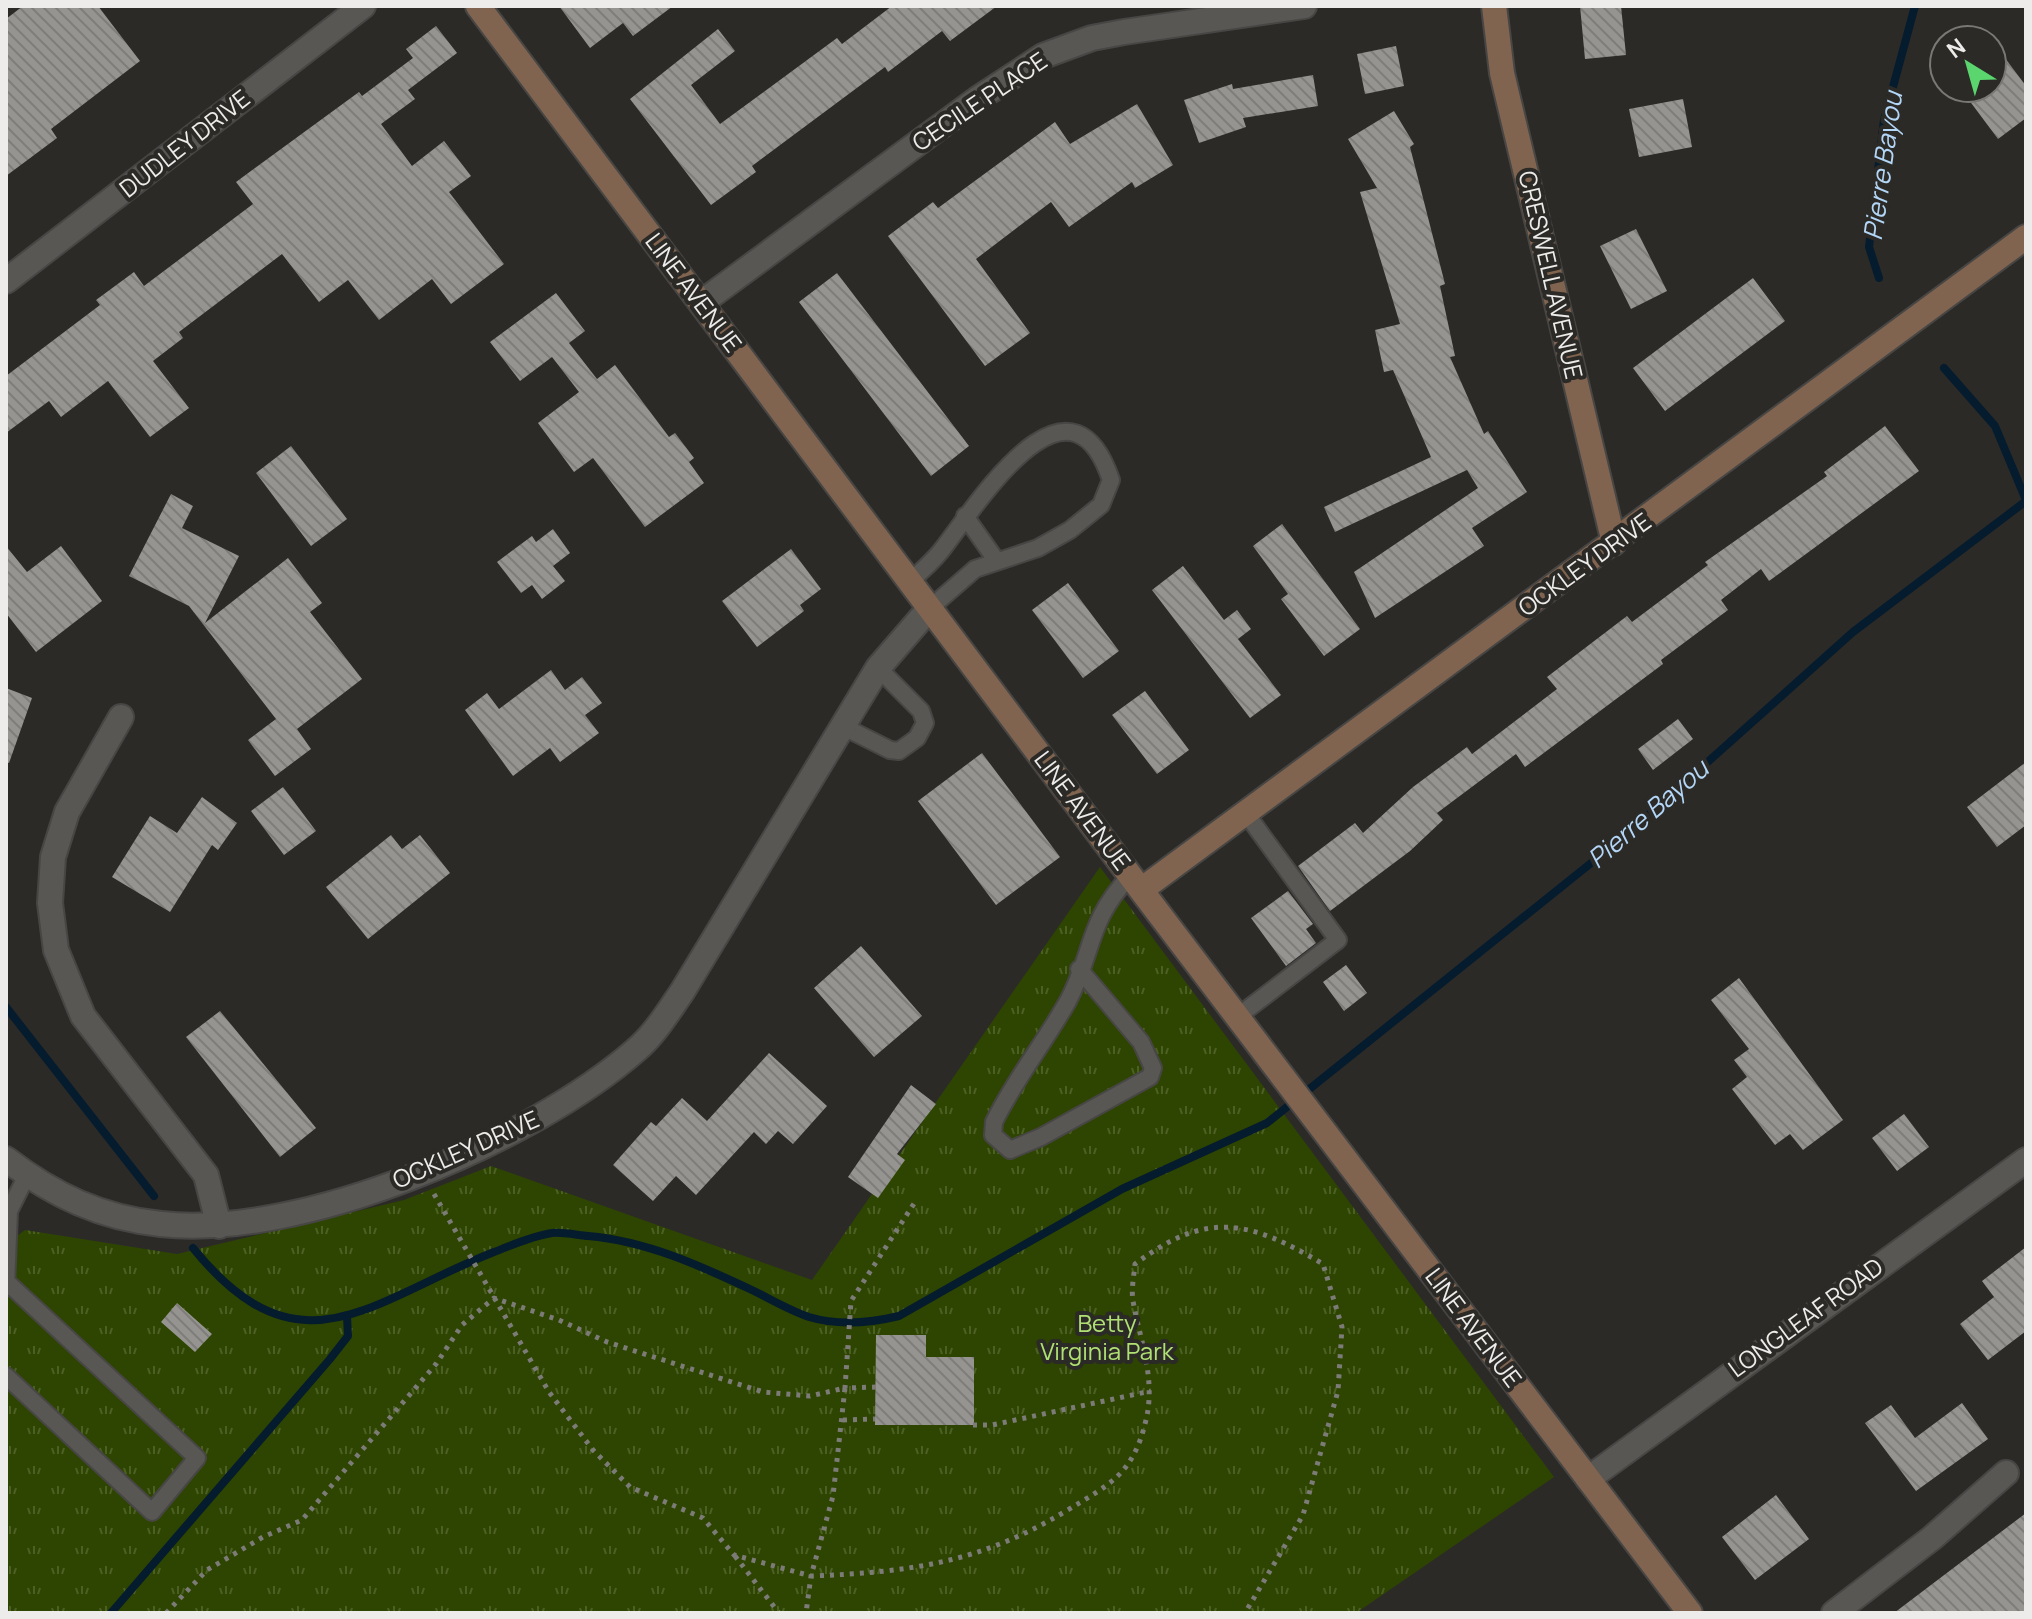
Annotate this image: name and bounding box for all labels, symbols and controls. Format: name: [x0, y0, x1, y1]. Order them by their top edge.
north arrow: [1928, 24, 2008, 104]
text: N: [1941, 31, 1971, 65]
street label: CECILE PLACE: [905, 43, 1053, 158]
street label: DUDLEY DRIVE: [112, 81, 256, 204]
water label: Pierre Bayou: [1854, 87, 1911, 242]
street label: CRESWELL AVENUE: [1511, 167, 1591, 382]
street label: LINE AVENUE: [638, 226, 750, 358]
street label: OCKLEY DRIVE: [1511, 504, 1657, 623]
street label: LINE AVENUE: [1027, 744, 1139, 876]
water label: Pierre Bayou: [1579, 749, 1717, 876]
street label: OCKLEY DRIVE: [387, 1102, 544, 1196]
street label: LONGLEAF ROAD: [1721, 1249, 1889, 1384]
street label: LINE AVENUE: [1418, 1261, 1530, 1393]
park label: Betty Virginia Park: [1040, 1306, 1175, 1367]

